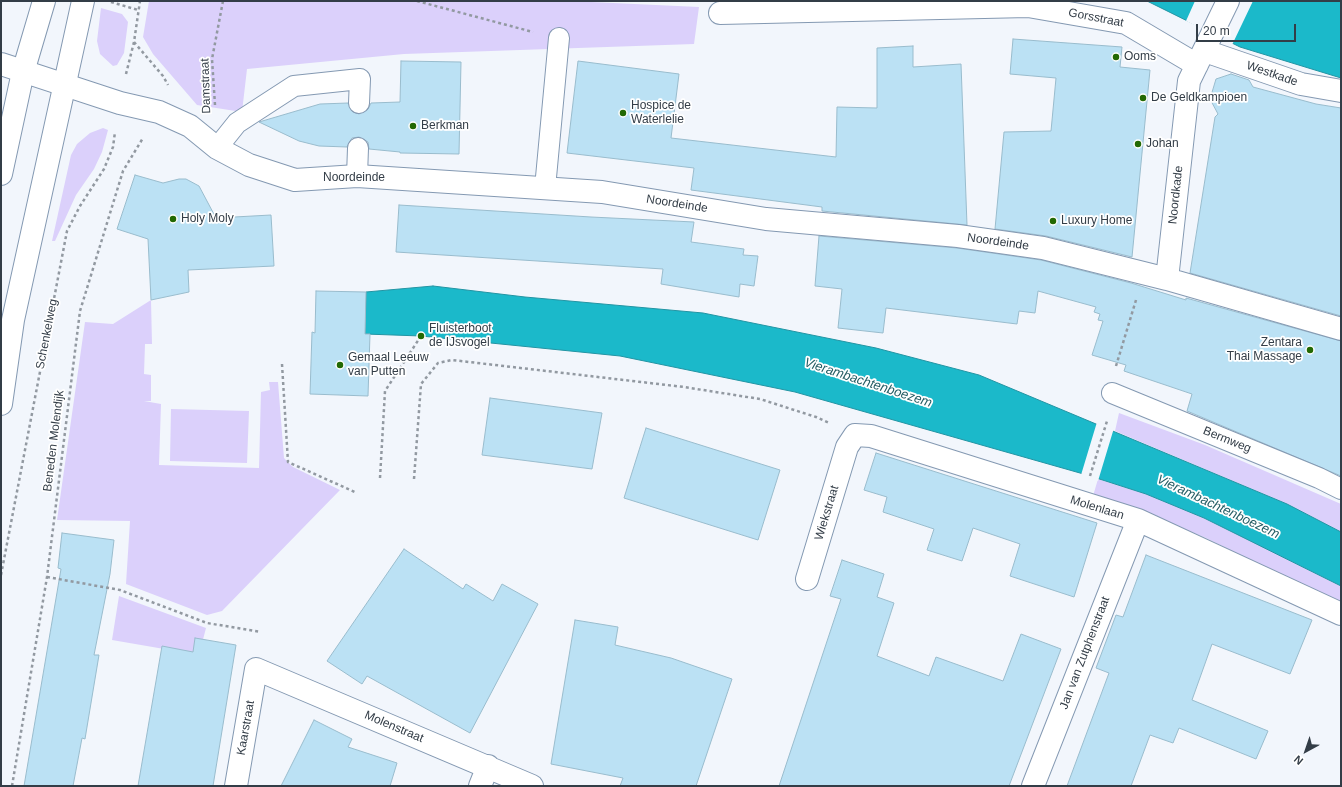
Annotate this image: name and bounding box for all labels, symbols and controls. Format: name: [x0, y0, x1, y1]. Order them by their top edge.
street label: Gorsstraat: [1067, 6, 1125, 30]
scale bar: [1198, 16, 1298, 42]
text: 20 m: [1203, 24, 1230, 38]
place label: Ooms: [1124, 50, 1156, 64]
marker: Ooms: [1111, 52, 1121, 62]
street label: Damstraat: [198, 58, 214, 114]
street label: Westkade: [1245, 59, 1299, 89]
place label: De Geldkampioen: [1151, 91, 1247, 105]
marker: De Geldkampioen: [1138, 93, 1148, 103]
place label: Hospice de Waterlelie: [631, 99, 691, 127]
marker: Hospice de Waterlelie: [618, 108, 628, 118]
place label: Berkman: [421, 119, 469, 133]
marker: Berkman: [408, 121, 418, 131]
place label: Johan: [1146, 137, 1179, 151]
marker: Johan: [1133, 139, 1143, 149]
street label: Noordkade: [1166, 165, 1186, 225]
street label: Noordeinde: [323, 171, 385, 185]
street label: Noordeinde: [645, 192, 709, 216]
place label: Holy Moly: [181, 212, 234, 226]
marker: Holy Moly: [168, 214, 178, 224]
place label: Luxury Home: [1061, 214, 1132, 228]
marker: Luxury Home: [1048, 216, 1058, 226]
street label: Noordeinde: [966, 231, 1030, 253]
street label: Schenkelweg: [33, 298, 61, 370]
place label: Fluisterboot de IJsvogel: [429, 322, 492, 350]
marker: Fluisterboot de IJsvogel: [416, 331, 426, 341]
place label: Zentara Thai Massage: [1227, 336, 1302, 364]
marker: Zentara Thai Massage: [1305, 345, 1315, 355]
place label: Gemaal Leeuw van Putten: [348, 351, 429, 379]
water label: Vierambachtenboezem: [802, 355, 934, 411]
marker: Gemaal Leeuw van Putten: [335, 360, 345, 370]
street label: Beneden Molendijk: [41, 389, 67, 493]
street label: Bermweg: [1201, 424, 1253, 456]
water label: Vierambachtenboezem: [1154, 472, 1282, 542]
street label: Wiekstraat: [812, 484, 842, 542]
street label: Molenlaan: [1068, 493, 1126, 523]
street label: Jan van Zutphenstraat: [1057, 595, 1113, 711]
street label: Kaarstraat: [234, 699, 258, 757]
street label: Molenstraat: [362, 708, 426, 746]
north arrow: [1286, 731, 1326, 771]
text: N: [1291, 753, 1305, 767]

